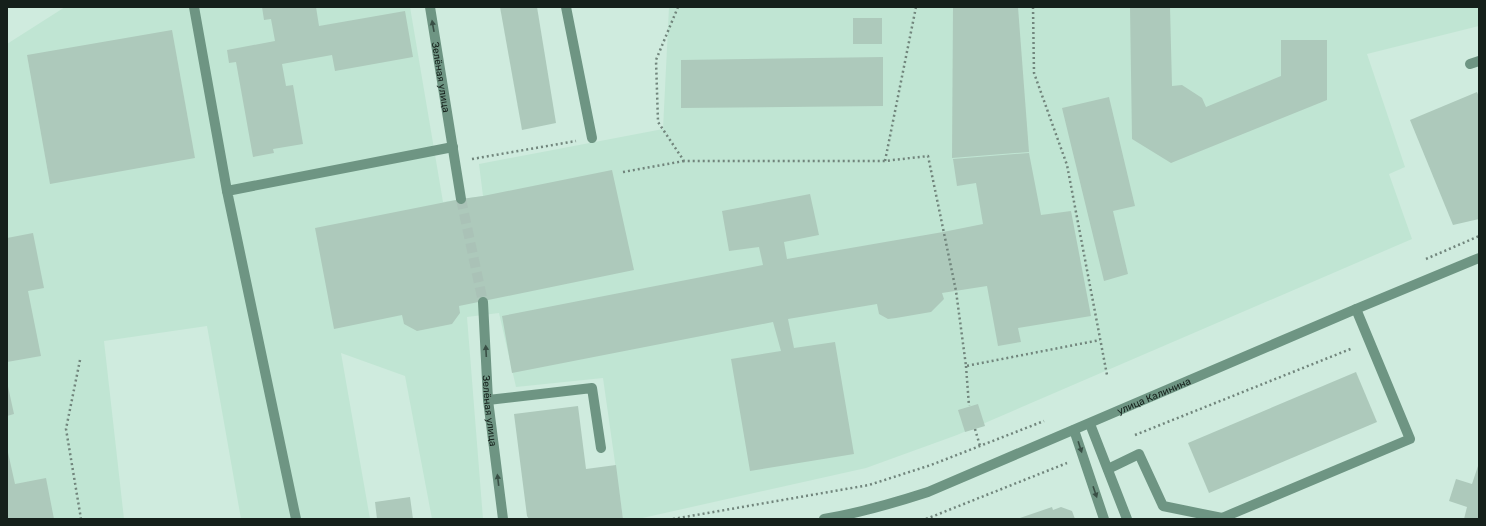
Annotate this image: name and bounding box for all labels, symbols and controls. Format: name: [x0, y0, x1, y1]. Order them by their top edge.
one-way arrow: [430, 20, 436, 32]
street label: Зелёная улица: [429, 41, 452, 114]
one-way arrow: [482, 345, 489, 357]
street label: Зелёная улица: [480, 375, 499, 447]
street label: улица Калинина: [1115, 375, 1193, 417]
one-way arrow: [1077, 442, 1083, 454]
one-way arrow: [495, 474, 501, 486]
one-way arrow: [1092, 486, 1098, 498]

